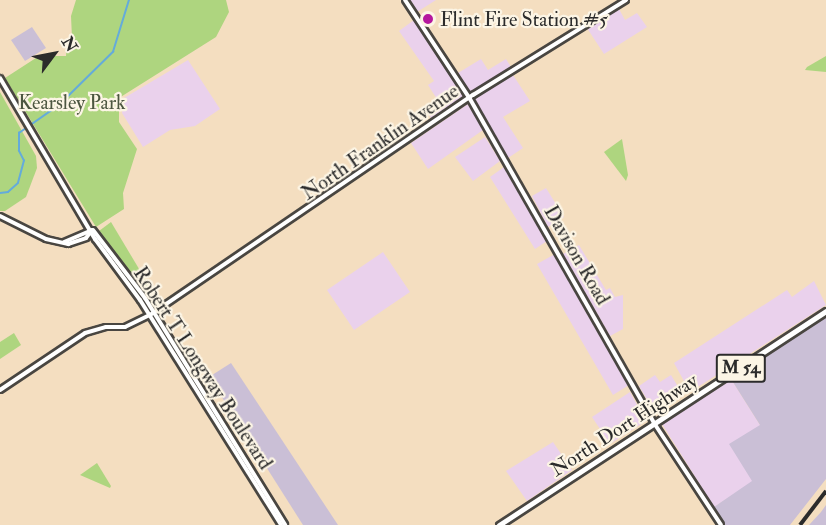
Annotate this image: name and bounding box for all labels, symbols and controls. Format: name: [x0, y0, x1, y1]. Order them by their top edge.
place label: Flint Fire Station #5: [440, 7, 608, 31]
marker: Flint Fire Station #5: [421, 12, 435, 26]
north arrow: [24, 24, 84, 84]
text: N: [57, 33, 82, 56]
street label: North Franklin Avenue: [297, 79, 463, 205]
park label: Kearsley Park: [18, 90, 126, 114]
street label: Davison Road: [539, 201, 615, 309]
street label: Robert T Longway Boulevard: [128, 262, 278, 474]
road number: M 54: [716, 353, 766, 383]
street label: North Dort Highway: [546, 368, 702, 482]

